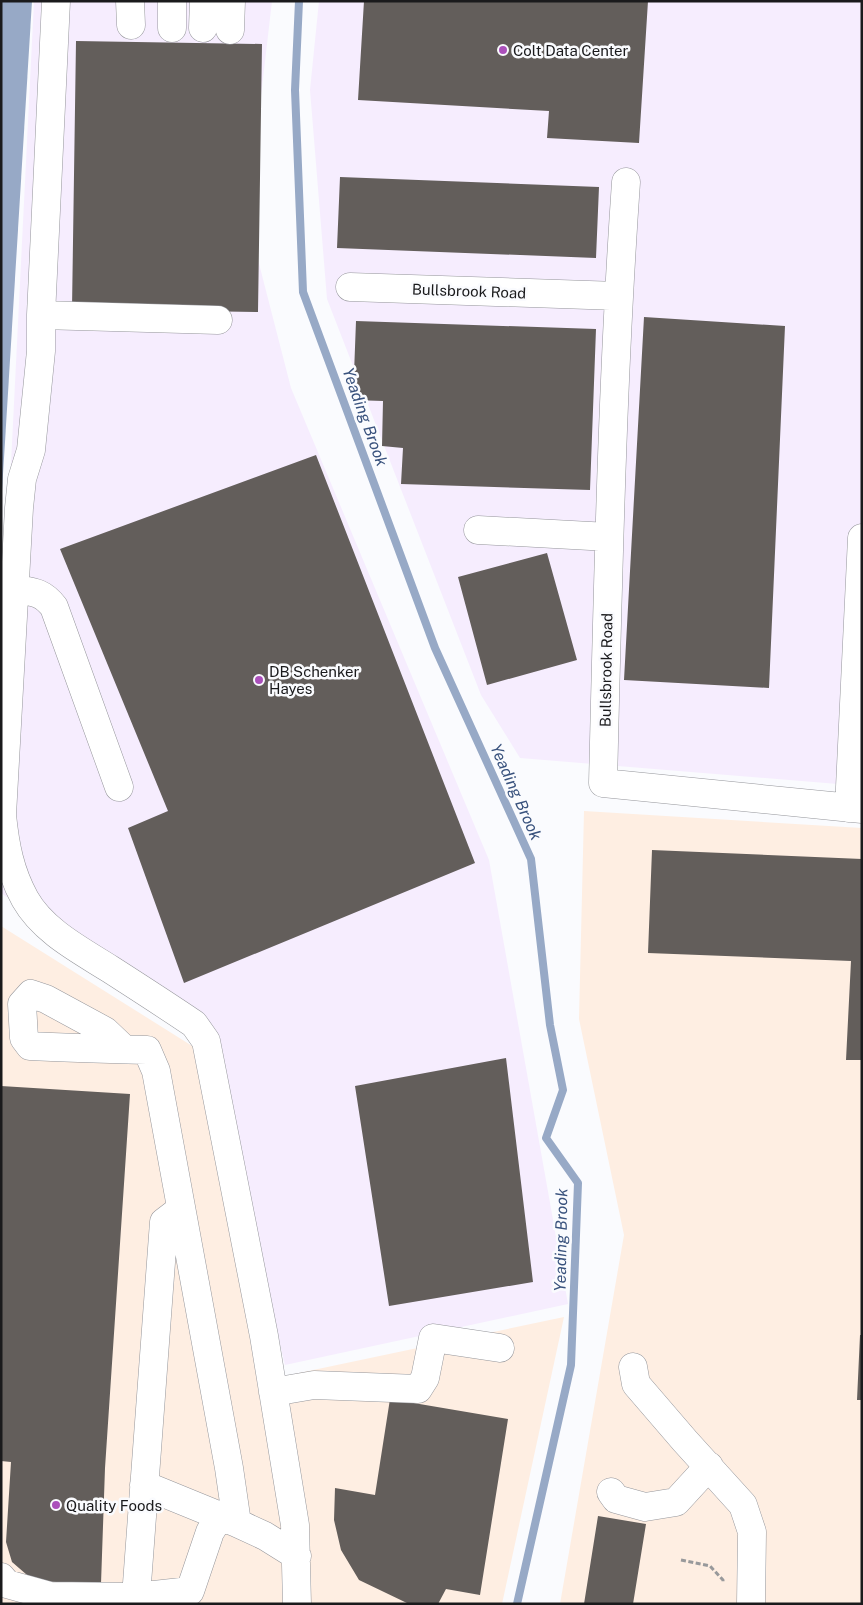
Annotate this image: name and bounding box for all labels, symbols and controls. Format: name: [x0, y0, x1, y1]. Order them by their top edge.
place label: Colt Data Center: [513, 42, 629, 59]
marker: Colt Data Center: [497, 44, 509, 56]
street label: Bullsbrook Road: [412, 281, 526, 301]
water label: Yeading Brook: [338, 365, 392, 469]
street label: Bullsbrook Road: [597, 613, 615, 727]
place label: DB Schenker Hayes: [269, 663, 360, 697]
marker: DB Schenker Hayes: [253, 674, 265, 686]
water label: Yeading Brook: [486, 741, 546, 843]
water label: Yeading Brook: [551, 1188, 571, 1292]
place label: Quality Foods: [66, 1497, 162, 1514]
marker: Quality Foods: [50, 1499, 62, 1511]

